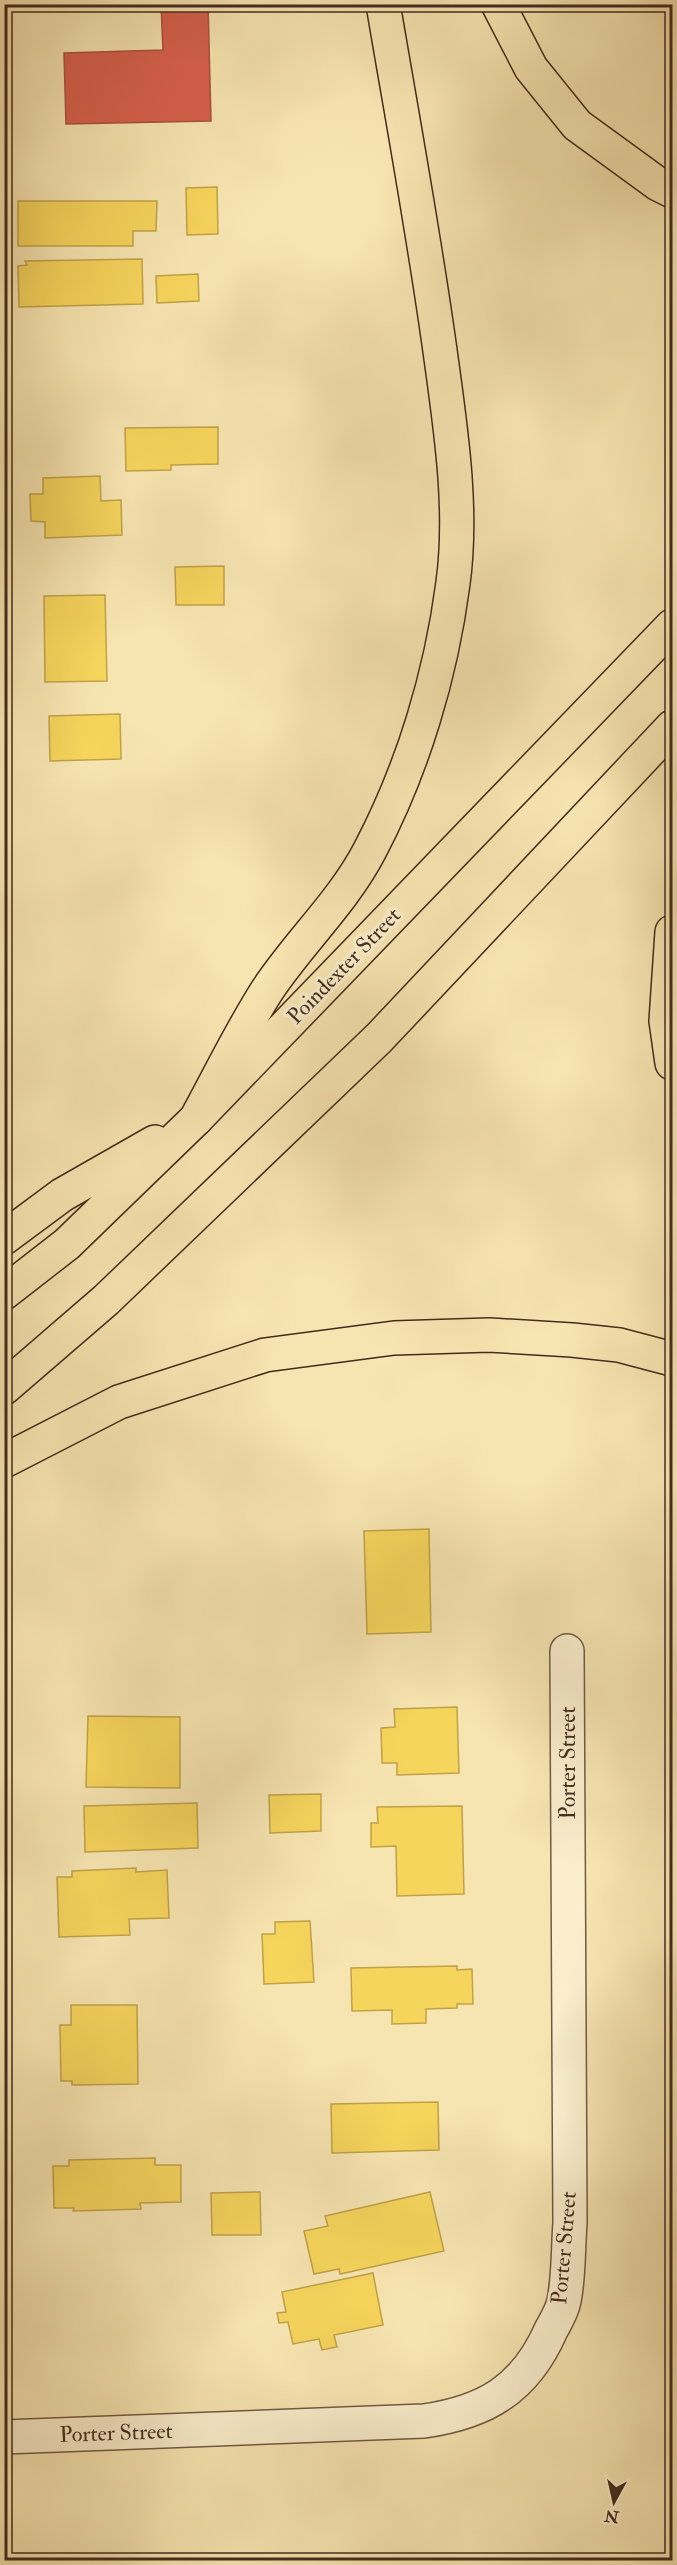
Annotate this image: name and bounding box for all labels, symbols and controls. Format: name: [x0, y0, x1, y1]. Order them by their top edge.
street label: Poindexter Street: [281, 902, 407, 1030]
street label: Porter Street: [554, 1706, 582, 1820]
street label: Porter Street: [545, 2190, 583, 2306]
street label: Porter Street: [59, 2417, 173, 2449]
north arrow: [584, 2472, 644, 2532]
text: N: [603, 2505, 622, 2527]

